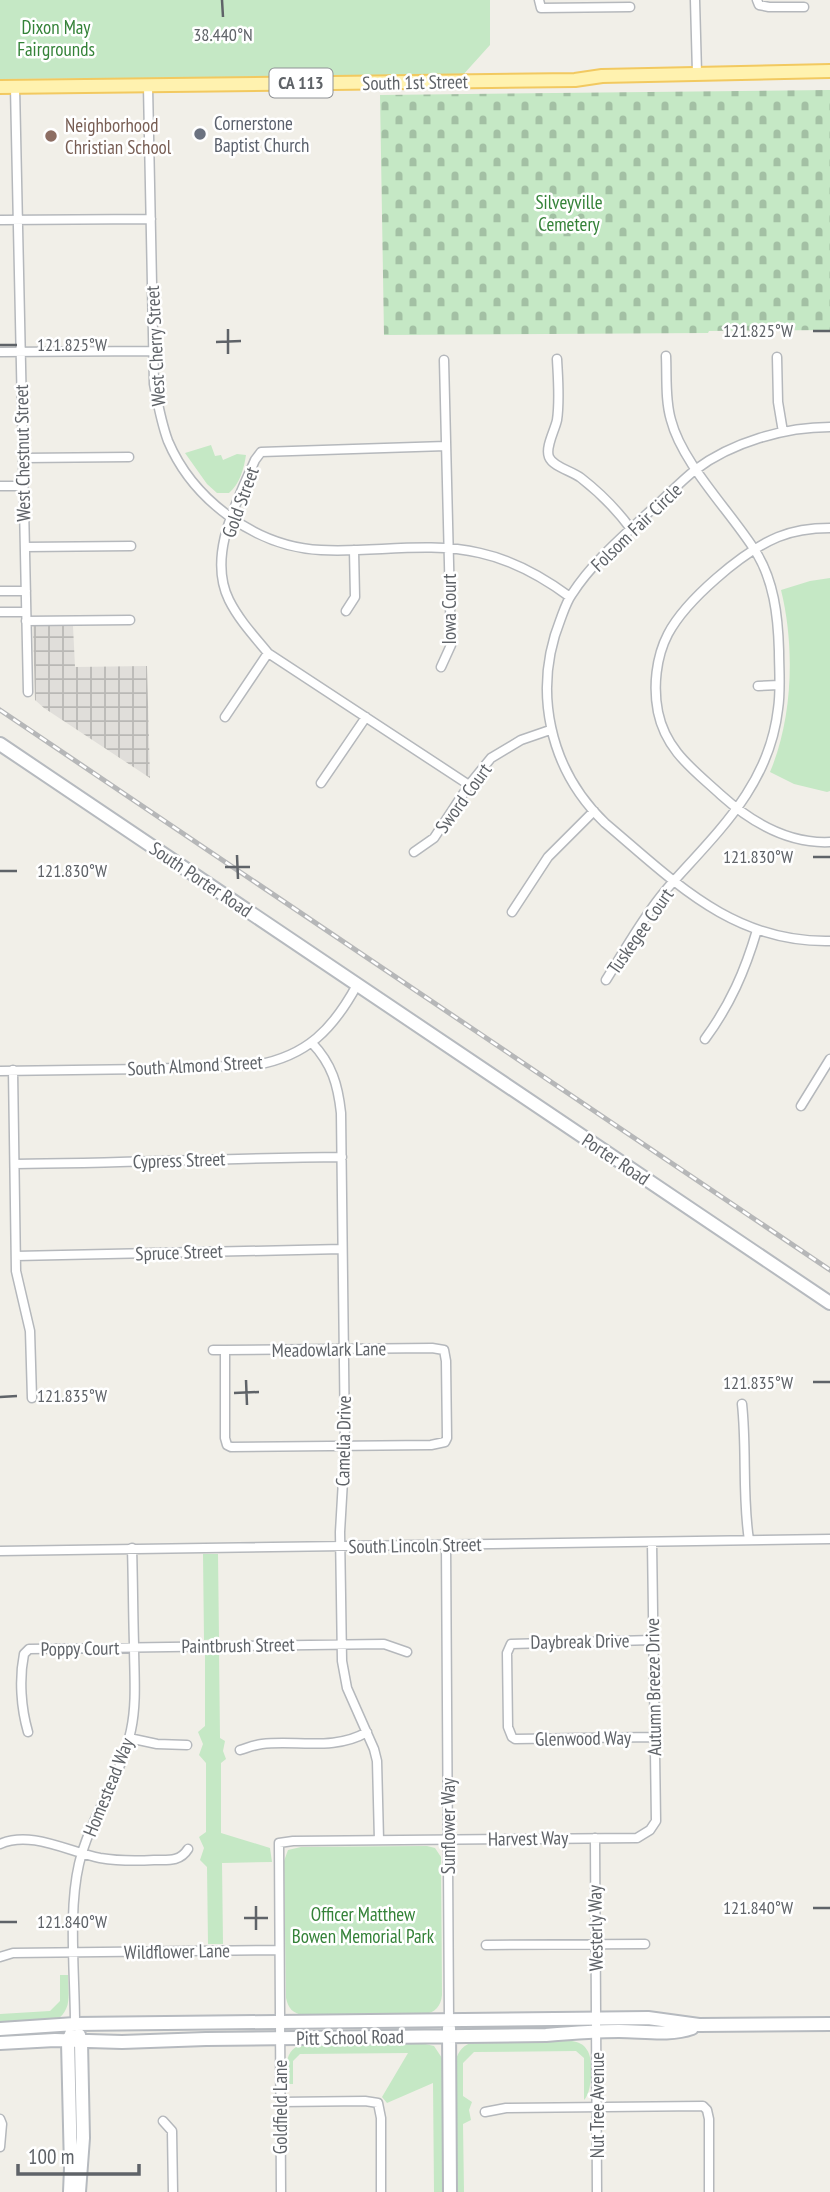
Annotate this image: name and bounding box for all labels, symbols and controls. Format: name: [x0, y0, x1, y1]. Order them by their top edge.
park label: Dixon May Fairgrounds: [17, 15, 95, 61]
text: 38.440°N: [193, 23, 253, 46]
road number: CA 113: [270, 68, 332, 98]
street label: South 1st Street: [362, 69, 469, 95]
place label: Cornerstone Baptist Church: [214, 111, 309, 157]
place label: Neighborhood Christian School: [65, 113, 172, 159]
marker: Cornerstone Baptist Church: [192, 126, 208, 142]
marker: Neighborhood Christian School: [43, 128, 59, 144]
park label: Silveyville Cemetery: [535, 190, 603, 236]
street label: West Cherry Street: [140, 284, 170, 407]
text: 121.825°W: [723, 319, 793, 342]
text: 121.825°W: [37, 333, 107, 356]
street label: West Chestnut Street: [9, 383, 35, 522]
street label: Gold Street: [216, 463, 264, 541]
street label: Folsom Fair Circle: [585, 477, 687, 576]
street label: Iowa Court: [437, 573, 461, 644]
street label: Sword Court: [430, 758, 497, 838]
street label: South Porter Road: [145, 836, 257, 922]
text: 121.830°W: [723, 845, 793, 868]
text: 121.830°W: [37, 859, 107, 882]
street label: Tuskegee Court: [602, 883, 679, 979]
street label: South Almond Street: [127, 1049, 264, 1081]
street label: Porter Road: [578, 1128, 654, 1190]
street label: Cypress Street: [132, 1146, 227, 1174]
street label: Spruce Street: [135, 1238, 224, 1266]
street label: Meadowlark Lane: [271, 1336, 387, 1362]
text: 121.835°W: [723, 1371, 793, 1394]
text: 121.835°W: [37, 1384, 107, 1407]
street label: Camelia Drive: [330, 1395, 356, 1487]
street label: South Lincoln Street: [348, 1532, 483, 1558]
street label: Autumn Breeze Drive: [640, 1618, 666, 1756]
street label: Daybreak Drive: [530, 1628, 630, 1654]
street label: Paintbrush Street: [181, 1632, 296, 1658]
street label: Poppy Court: [40, 1635, 120, 1661]
street label: Glenwood Way: [535, 1725, 632, 1751]
street label: Homestead Way: [77, 1733, 139, 1840]
street label: Sunflower Way: [436, 1777, 460, 1874]
street label: Harvest Way: [488, 1825, 569, 1851]
street label: Westerly Way: [582, 1884, 608, 1971]
text: 121.840°W: [723, 1896, 793, 1919]
park label: Officer Matthew Bowen Memorial Park: [292, 1902, 435, 1948]
text: 121.840°W: [37, 1910, 107, 1933]
street label: Wildflower Lane: [124, 1938, 230, 1964]
street label: Pitt School Road: [296, 2024, 404, 2050]
street label: Nut Tree Avenue: [585, 2052, 609, 2158]
street label: Goldfield Lane: [268, 2060, 292, 2154]
scale bar: [18, 2132, 138, 2176]
text: 100 m: [28, 2143, 74, 2170]

